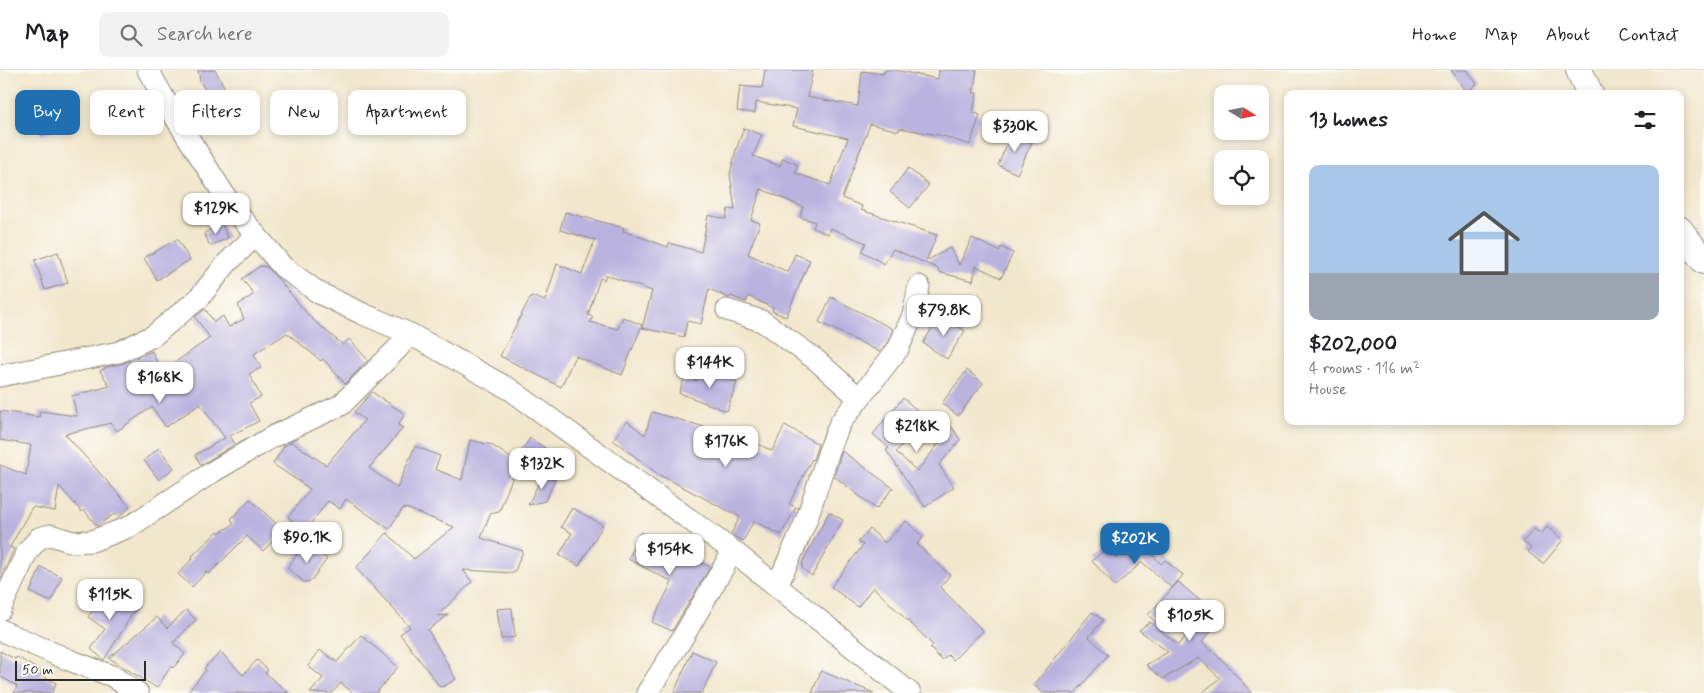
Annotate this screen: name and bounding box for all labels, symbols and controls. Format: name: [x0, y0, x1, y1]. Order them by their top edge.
search box: [99, 12, 449, 57]
text: Map: [25, 19, 69, 50]
icon: search: [117, 21, 145, 49]
text: Search here: [157, 22, 253, 47]
text: Home: [1412, 23, 1457, 47]
text: Map: [1485, 23, 1518, 47]
text: About: [1546, 23, 1590, 47]
text: Contact: [1618, 23, 1679, 47]
north arrow: [1214, 85, 1269, 140]
map controls: [1214, 85, 1269, 205]
chip: Buy: [15, 90, 80, 135]
chip: Rent: [90, 90, 164, 135]
chip: Filters: [174, 90, 260, 135]
chip: New: [270, 90, 338, 135]
chip: Apartment: [348, 90, 466, 135]
text: 13 homes: [1309, 106, 1388, 134]
icon: filters: [1631, 106, 1659, 134]
pin: $330K: [980, 111, 1050, 153]
text: $330K: [993, 116, 1037, 137]
button: locate: [1214, 150, 1269, 205]
pin: $129K: [181, 192, 251, 235]
text: $129K: [194, 198, 238, 219]
icon: home: [1439, 198, 1529, 288]
pin: $79.8K: [903, 294, 985, 337]
text: $79.8K: [918, 300, 970, 321]
text: $202,000: [1309, 330, 1397, 358]
pin: $144K: [675, 346, 745, 389]
text: $144K: [687, 352, 734, 373]
text: 4 rooms · 116 m²: [1309, 358, 1420, 379]
pin: $168K: [125, 362, 195, 404]
text: $168K: [137, 367, 183, 388]
text: House: [1309, 379, 1347, 400]
pin: $218K: [882, 410, 952, 453]
text: $218K: [895, 416, 939, 437]
pin: $176K: [691, 426, 761, 468]
text: $176K: [704, 431, 748, 452]
pin: $132K: [507, 448, 577, 490]
text: $132K: [520, 453, 564, 474]
pin: $90.1K: [266, 522, 348, 564]
pin: $202K: [1100, 522, 1170, 565]
text: $90.1K: [283, 527, 331, 548]
text: $202K: [1111, 528, 1159, 549]
pin: $154K: [635, 534, 705, 576]
text: $154K: [647, 539, 693, 560]
pin: $115K: [75, 578, 145, 621]
text: $115K: [88, 584, 132, 605]
pin: $105K: [1155, 600, 1225, 642]
text: $105K: [1167, 605, 1213, 626]
scale bar: [15, 658, 146, 681]
text: 50 m: [22, 661, 53, 679]

